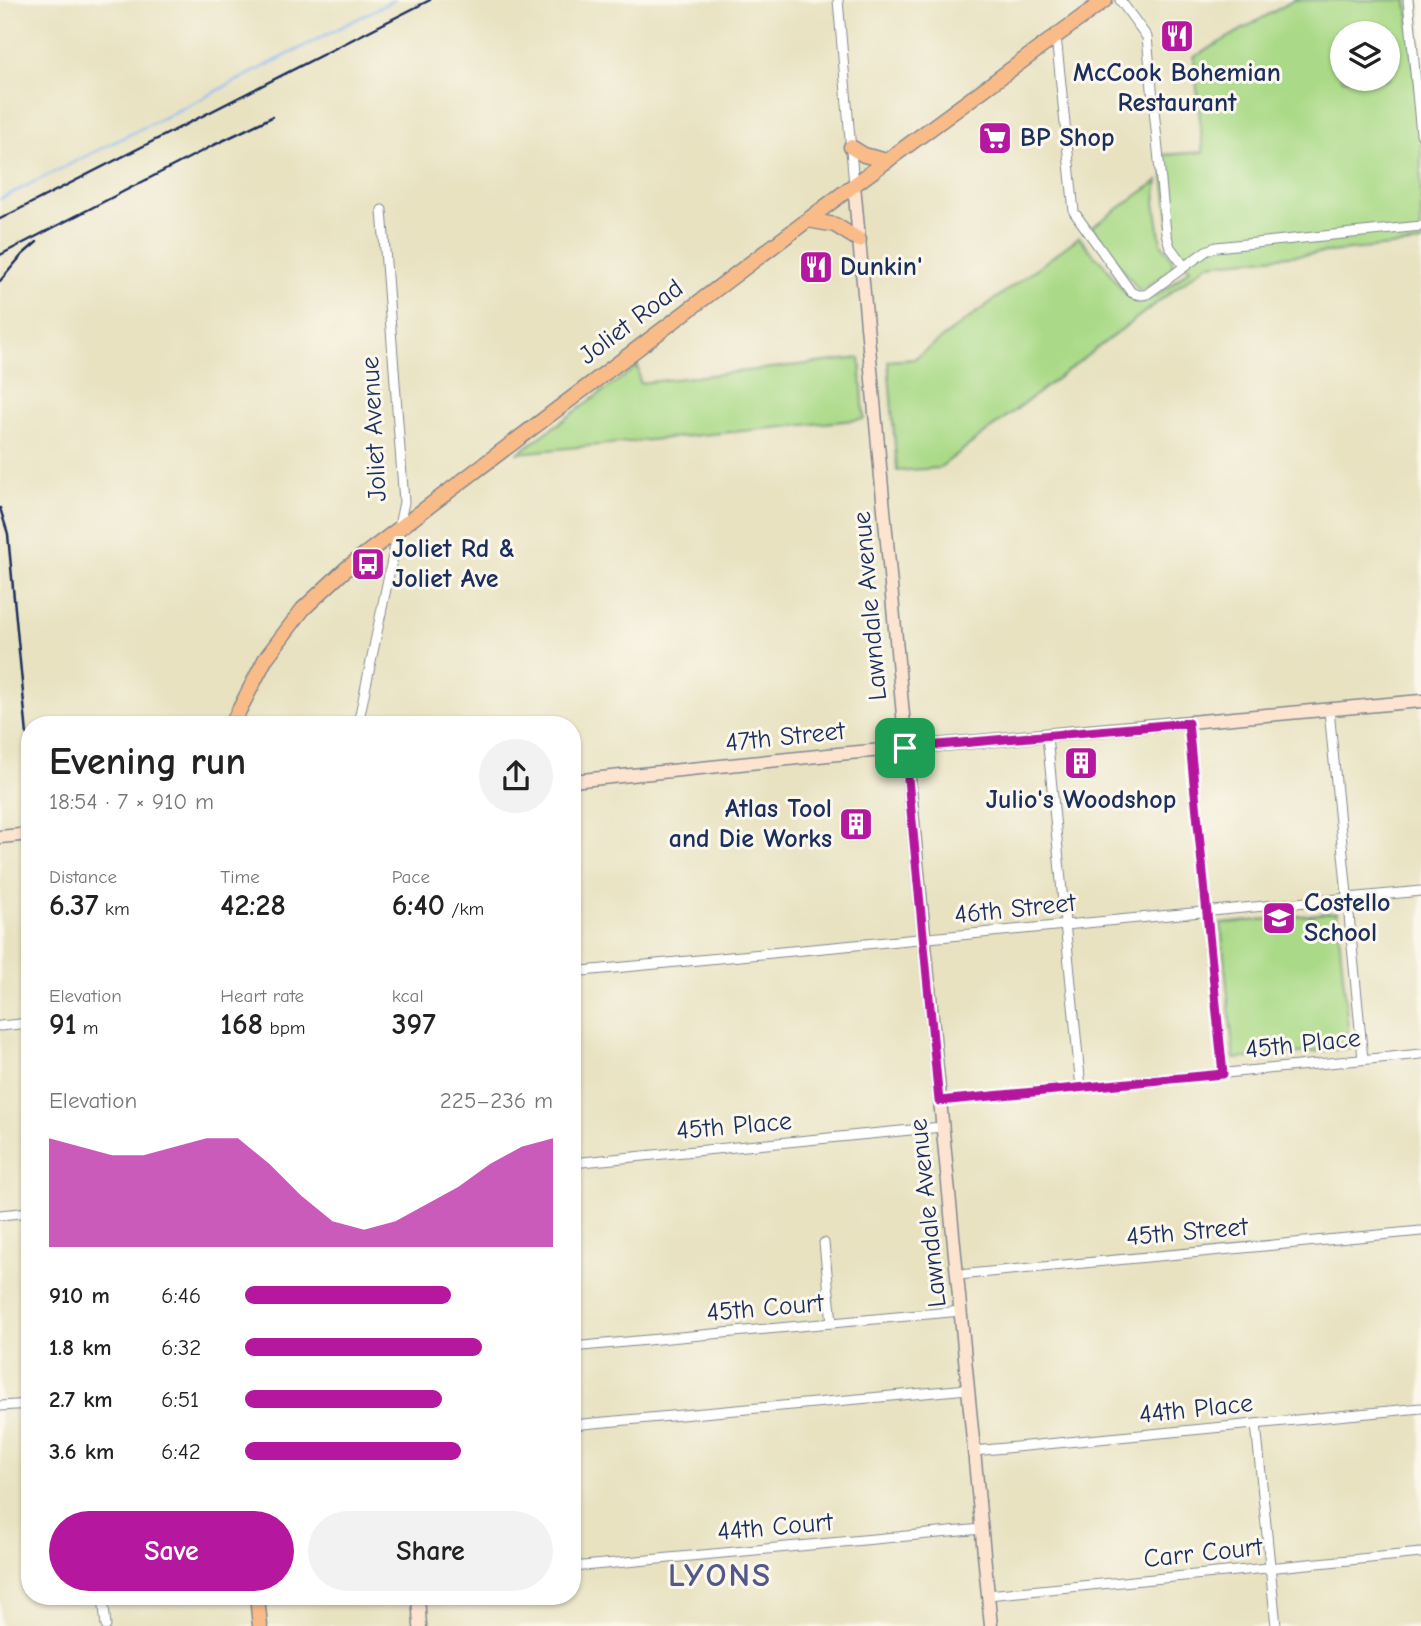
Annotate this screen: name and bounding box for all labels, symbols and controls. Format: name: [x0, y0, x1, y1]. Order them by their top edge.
restaurant icon: McCook Bohemian Restaurant: [1158, 17, 1196, 55]
map controls: [1330, 21, 1400, 91]
button: layers: [1330, 21, 1400, 91]
place label: McCook Bohemian Restaurant: [1073, 58, 1281, 118]
supermarket icon: BP Shop: [976, 119, 1014, 157]
place label: BP Shop: [1020, 123, 1114, 153]
restaurant icon: Dunkin': [797, 248, 835, 286]
place label: Dunkin': [840, 252, 922, 282]
street label: Joliet Road: [573, 273, 689, 371]
street label: Joliet Avenue: [355, 356, 393, 502]
street label: Lawndale Avenue: [847, 510, 893, 702]
place label: Joliet Rd & Joliet Ave: [392, 534, 515, 594]
bus stop icon: Joliet Rd & Joliet Ave: [349, 545, 387, 583]
street label: 47th Street: [724, 716, 848, 758]
pin: [875, 718, 935, 778]
icon: arrive: [886, 729, 924, 767]
button: share: [479, 739, 553, 813]
text: Evening run: [49, 740, 246, 784]
building icon: Julio's Woodshop: [1062, 744, 1100, 782]
place label: Julio's Woodshop: [986, 785, 1176, 815]
text: 18:54 · 7 × 910 m: [49, 788, 214, 815]
place label: Atlas Tool and Die Works: [669, 794, 832, 854]
building icon: Atlas Tool and Die Works: [837, 805, 875, 843]
text: Distance: [49, 866, 117, 888]
text: Time: [220, 866, 260, 888]
text: Pace: [392, 866, 430, 888]
text: 6.37: [49, 888, 98, 923]
text: 42:28: [220, 888, 286, 923]
text: 6:40: [392, 888, 445, 923]
street label: 46th Street: [953, 888, 1079, 930]
place label: Costello School: [1304, 888, 1391, 948]
text: km: [98, 898, 130, 920]
text: /km: [445, 898, 484, 920]
school or university icon: Costello School: [1260, 899, 1298, 937]
text: Elevation: [49, 985, 122, 1007]
text: Heart rate: [220, 985, 304, 1007]
text: kcal: [392, 985, 424, 1007]
text: 91: [49, 1007, 76, 1042]
text: 168: [220, 1007, 263, 1042]
text: 397: [392, 1007, 436, 1042]
text: m: [76, 1017, 99, 1039]
text: bpm: [263, 1017, 306, 1039]
street label: 45th Place: [1244, 1023, 1362, 1065]
text: Elevation: [49, 1087, 137, 1114]
text: 225–236 m: [440, 1087, 553, 1114]
street label: 45th Place: [675, 1106, 793, 1146]
street label: Lawndale Avenue: [903, 1117, 953, 1309]
street label: 45th Street: [1125, 1212, 1251, 1252]
text: 910 m: [49, 1282, 110, 1309]
text: 6:46: [161, 1282, 201, 1309]
street label: 45th Court: [705, 1288, 826, 1328]
text: 1.8 km: [49, 1334, 112, 1361]
text: 6:32: [161, 1334, 201, 1361]
text: 2.7 km: [49, 1386, 113, 1413]
text: 6:51: [161, 1386, 199, 1413]
street label: 44th Place: [1138, 1388, 1254, 1430]
text: 3.6 km: [49, 1438, 114, 1465]
text: 6:42: [161, 1438, 201, 1465]
street label: 44th Court: [716, 1507, 836, 1547]
button: Save: [49, 1511, 294, 1591]
button: Share: [308, 1511, 553, 1591]
street label: Carr Court: [1142, 1532, 1266, 1574]
district label: LYONS: [668, 1556, 772, 1594]

